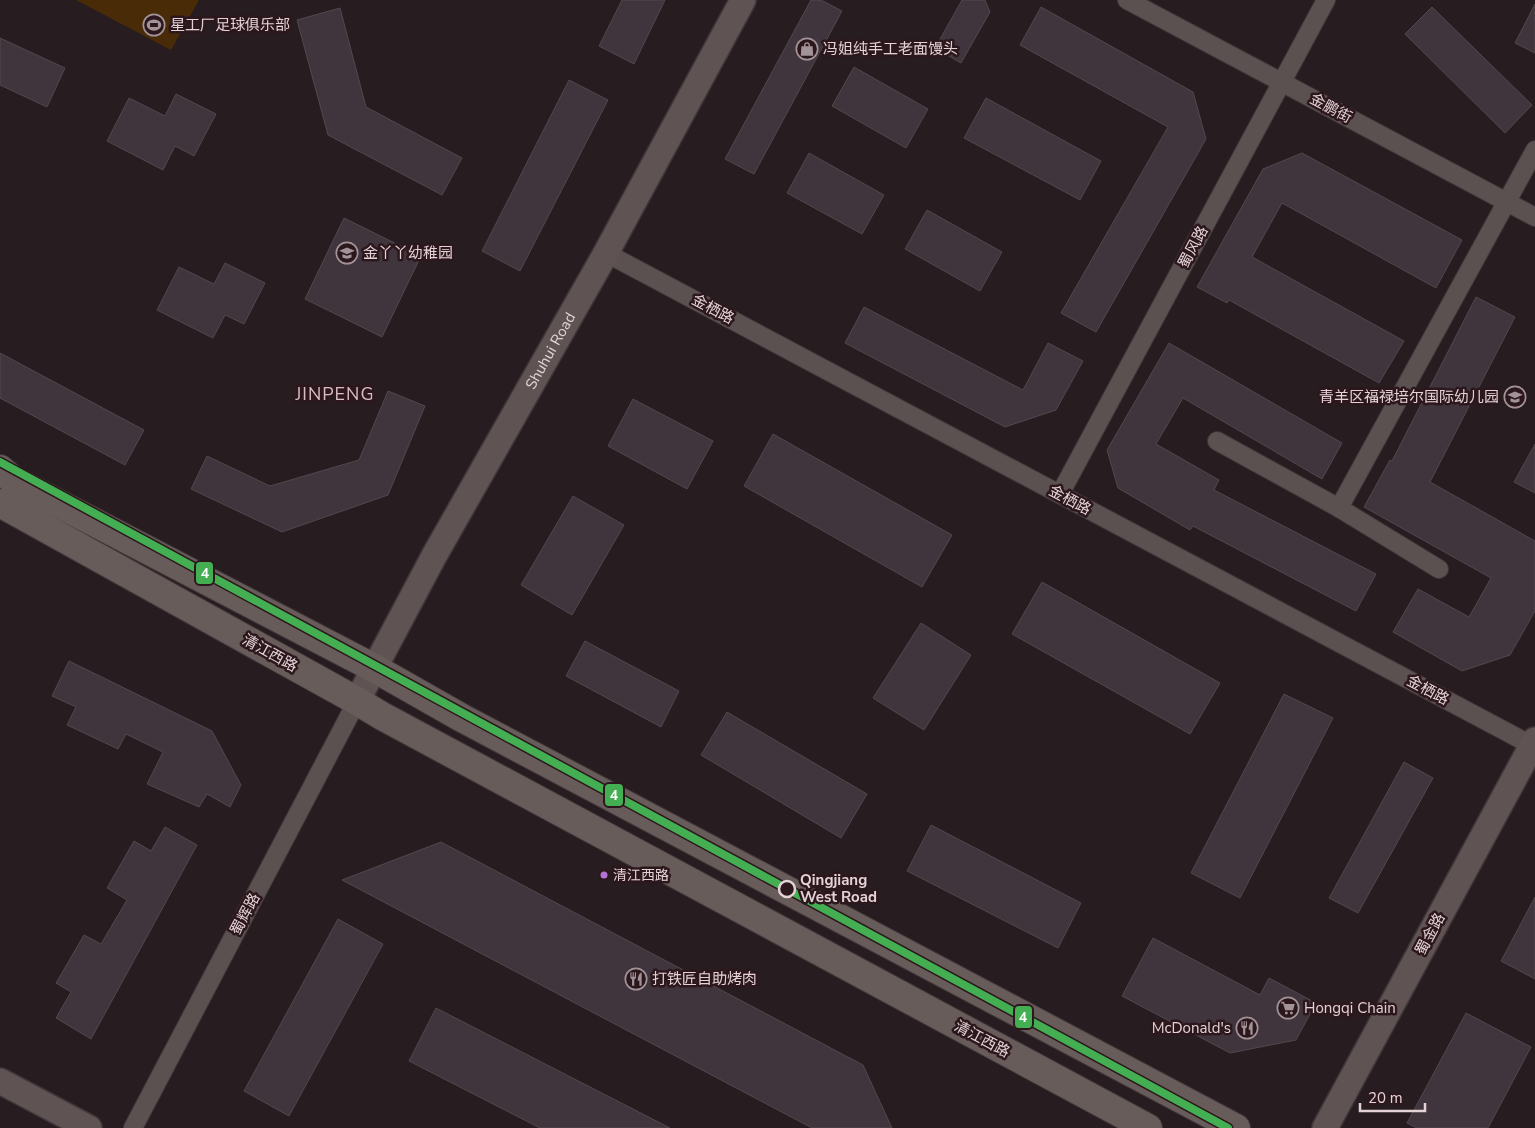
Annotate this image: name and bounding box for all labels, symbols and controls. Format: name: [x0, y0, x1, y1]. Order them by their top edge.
sports icon: 星工厂足球俱乐部: [142, 13, 166, 37]
place label: 星工厂足球俱乐部: [170, 15, 290, 35]
shop icon: 冯姐纯手工老面馒头: [795, 37, 819, 61]
place label: 冯姐纯手工老面馒头: [823, 39, 958, 59]
street label: 金鹏街: [1306, 89, 1356, 127]
street label: 蜀风路: [1174, 222, 1212, 272]
school or university icon: 金丫丫幼稚园: [335, 241, 359, 265]
place label: 金丫丫幼稚园: [363, 243, 453, 263]
street label: 金栖路: [688, 290, 738, 328]
street label: Shuhui Road: [521, 309, 580, 393]
district label: JINPENG: [294, 382, 375, 406]
school or university icon: 青羊区福禄培尔国际幼儿园: [1503, 385, 1527, 409]
place label: 青羊区福禄培尔国际幼儿园: [1319, 387, 1499, 407]
street label: 金栖路: [1045, 481, 1095, 519]
line badge: 4: [195, 561, 214, 585]
text: 4: [201, 564, 210, 583]
street label: 清江西路: [239, 630, 301, 676]
street label: 金栖路: [1403, 671, 1453, 709]
line badge: 4: [604, 783, 624, 807]
text: 4: [610, 786, 619, 805]
place label: 清江西路: [613, 866, 669, 885]
marker: 清江西路: [599, 870, 609, 880]
place label: Qingjiang West Road: [800, 870, 877, 907]
marker: Qingjiang West Road: [778, 880, 796, 898]
street label: 蜀辉路: [226, 889, 264, 939]
street label: 蜀金路: [1411, 909, 1449, 959]
restaurant icon: 打铁匠自助烤肉: [624, 967, 648, 991]
place label: 打铁匠自助烤肉: [652, 969, 757, 989]
supermarket icon: Hongqi Chain: [1276, 996, 1300, 1020]
place label: Hongqi Chain: [1304, 998, 1396, 1018]
line badge: 4: [1014, 1005, 1033, 1029]
text: 4: [1019, 1008, 1028, 1027]
street label: 清江西路: [951, 1016, 1013, 1062]
restaurant icon: McDonald's: [1235, 1016, 1259, 1040]
place label: McDonald's: [1152, 1018, 1231, 1038]
scale bar: [1360, 1080, 1425, 1112]
text: 20 m: [1368, 1088, 1403, 1108]

